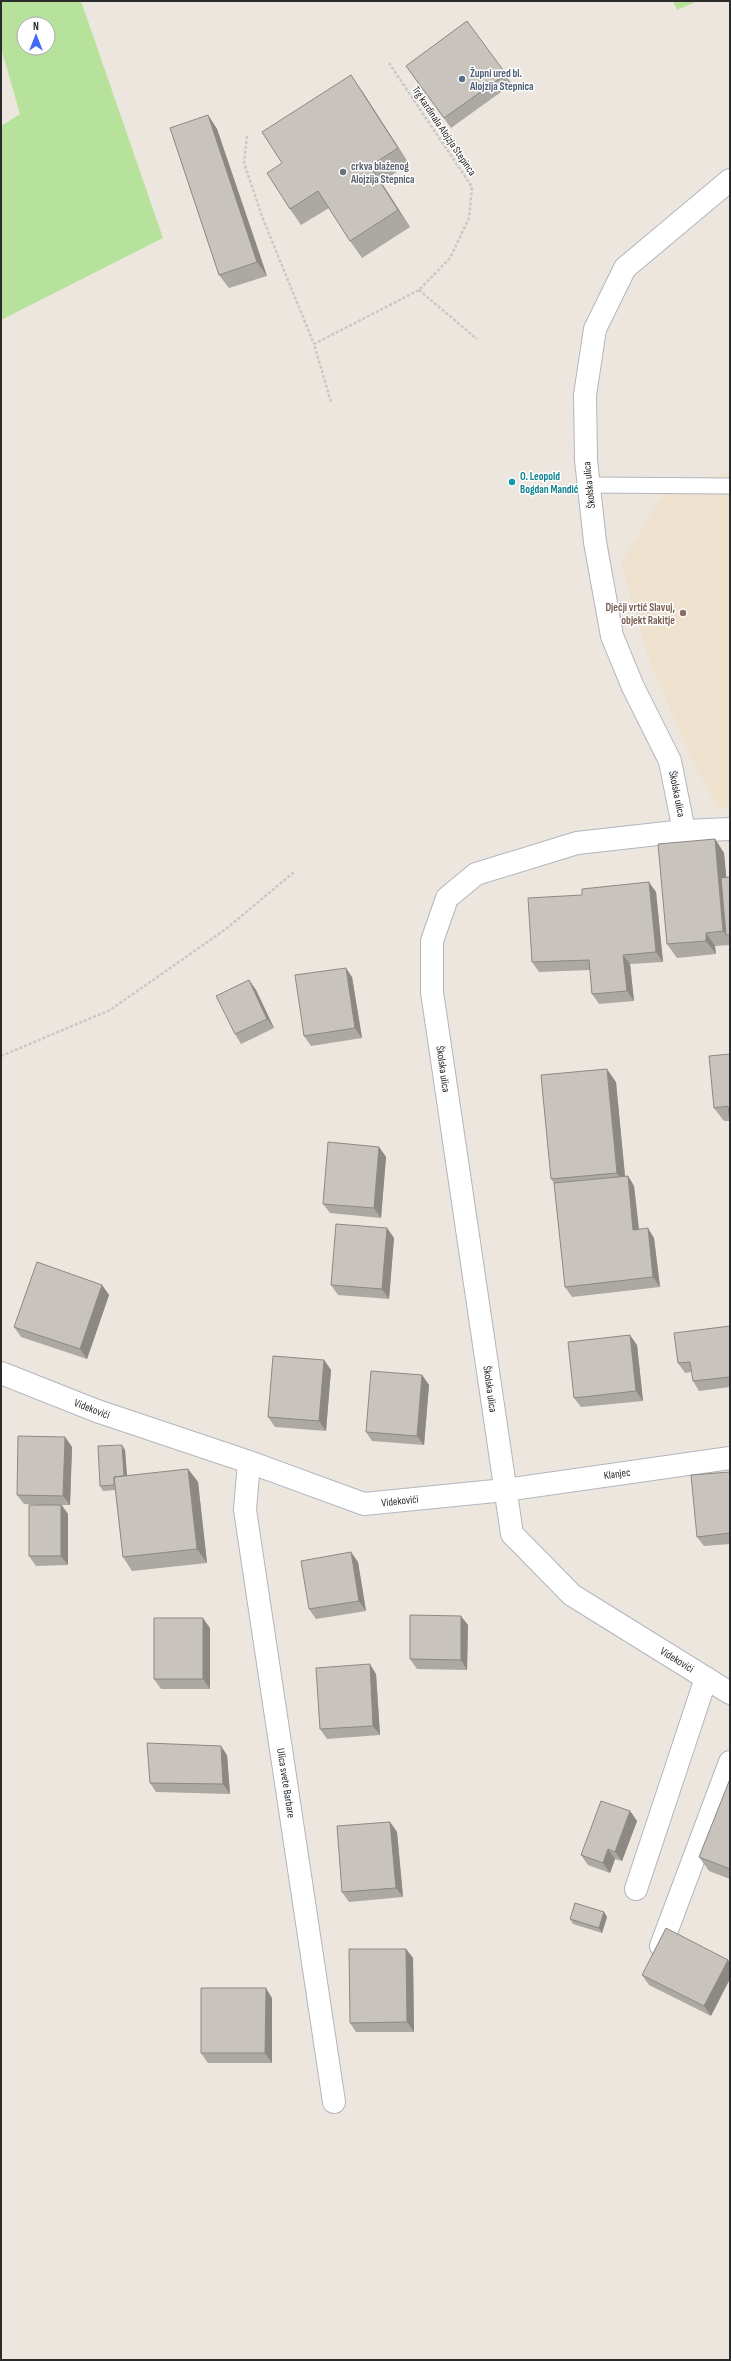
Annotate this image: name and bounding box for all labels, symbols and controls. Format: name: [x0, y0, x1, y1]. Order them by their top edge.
north arrow: [16, 16, 56, 56]
text: N: [33, 20, 39, 33]
place label: Župni ured bl. Alojzija Stepnica: [469, 66, 534, 93]
marker: Župni ured bl. Alojzija Stepnica: [457, 74, 467, 84]
street label: Trg kardinala Alojzja Stepinca: [409, 84, 479, 178]
place label: crkva blaženog Alojzija Stepnica: [350, 160, 415, 186]
marker: crkva blaženog Alojzija Stepnica: [338, 167, 348, 177]
street label: Školska ulica: [579, 461, 598, 509]
place label: O. Leopold Bogdan Mandić: [520, 470, 579, 496]
marker: O. Leopold Bogdan Mandić: [507, 477, 517, 487]
place label: Dječji vrtić Slavuj, objekt Rakitje: [605, 601, 675, 627]
marker: Dječji vrtić Slavuj, objekt Rakitje: [678, 608, 688, 618]
street label: Školska ulica: [666, 770, 689, 818]
street label: Školska ulica: [433, 1045, 454, 1093]
street label: Školska ulica: [480, 1365, 501, 1413]
street label: Videkovići: [72, 1396, 112, 1422]
street label: Klanjec: [603, 1466, 631, 1482]
street label: Videkovići: [381, 1493, 419, 1509]
street label: Videkovići: [658, 1645, 696, 1675]
street label: Ulica svete Barbare: [274, 1747, 298, 1819]

